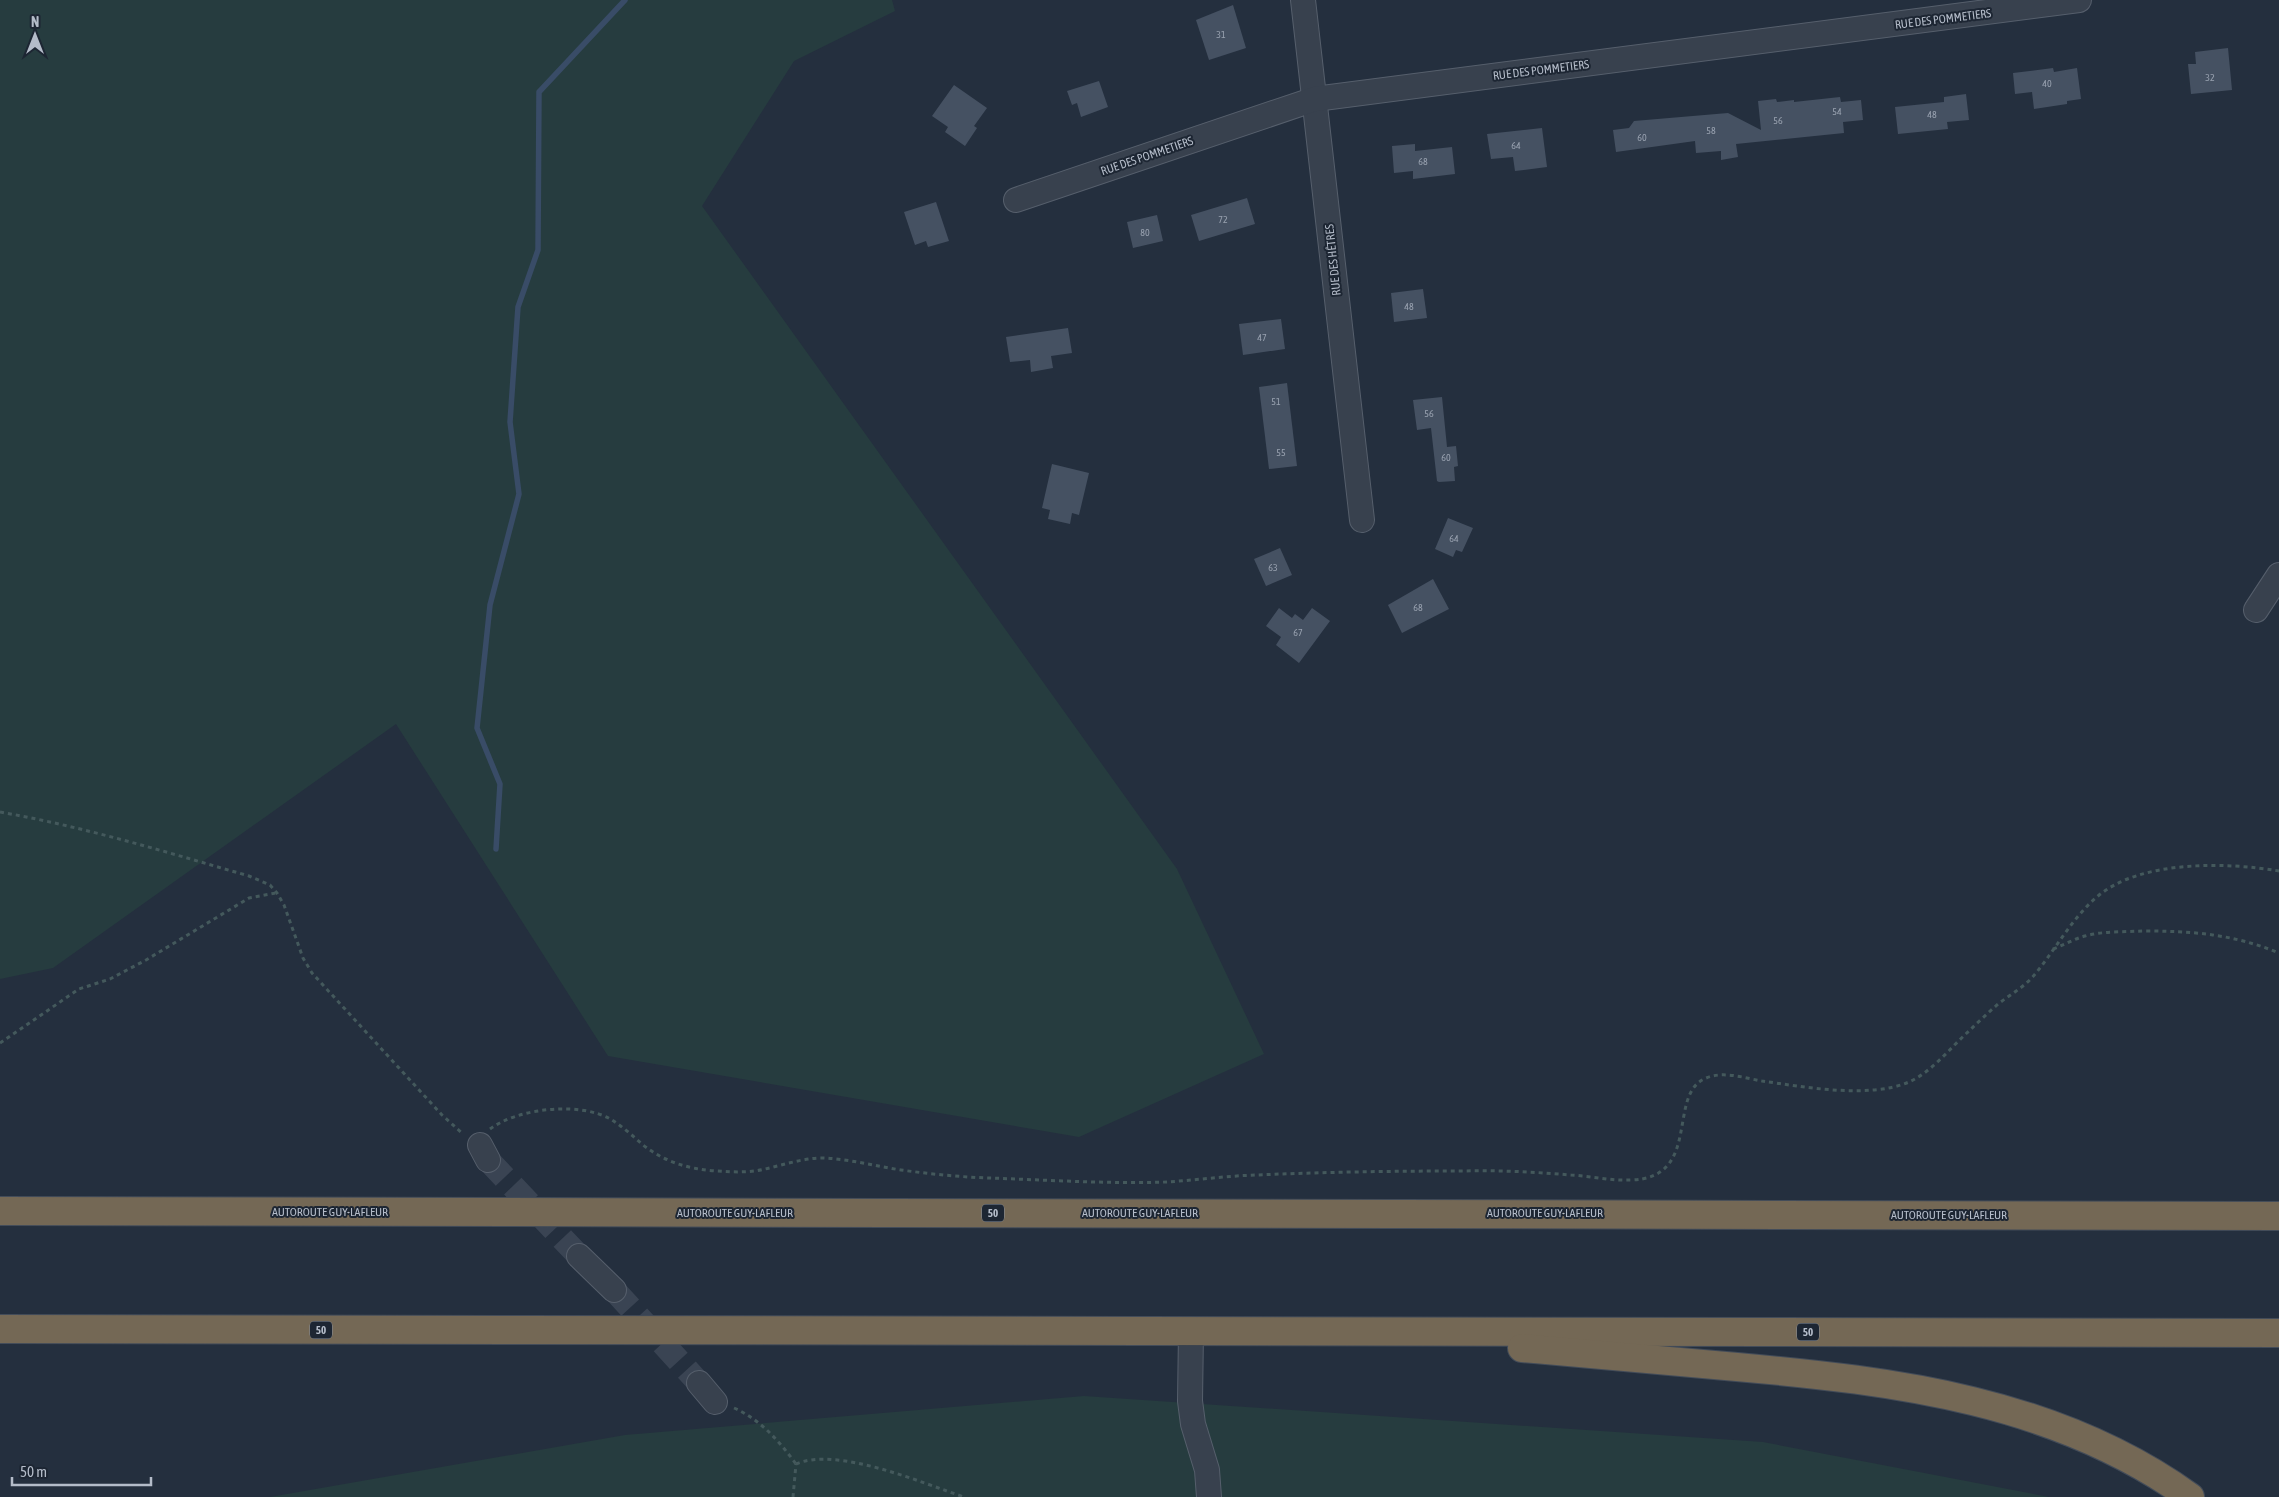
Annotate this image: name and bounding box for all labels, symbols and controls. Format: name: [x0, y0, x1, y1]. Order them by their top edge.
street label: RUE DES POMMETIERS: [1894, 6, 1992, 32]
north arrow: [10, 10, 60, 60]
text: N: [31, 14, 39, 30]
house number: 31: [1216, 29, 1226, 40]
street label: RUE DES POMMETIERS: [1492, 57, 1590, 83]
house number: 32: [2205, 72, 2215, 83]
house number: 40: [2042, 78, 2052, 89]
house number: 54: [1832, 106, 1842, 117]
house number: 48: [1927, 109, 1937, 120]
house number: 56: [1773, 115, 1783, 126]
house number: 58: [1706, 125, 1716, 136]
house number: 60: [1637, 132, 1647, 143]
street label: RUE DES POMMETIERS: [1099, 134, 1195, 178]
house number: 64: [1511, 140, 1521, 151]
house number: 68: [1418, 156, 1428, 167]
house number: 72: [1218, 214, 1228, 225]
street label: RUE DES HÊTRES: [1322, 224, 1344, 296]
house number: 80: [1140, 227, 1150, 238]
house number: 48: [1404, 301, 1414, 312]
house number: 47: [1257, 332, 1267, 343]
house number: 51: [1271, 396, 1281, 407]
house number: 56: [1424, 408, 1434, 419]
house number: 55: [1276, 447, 1286, 458]
house number: 60: [1441, 452, 1451, 463]
house number: 64: [1449, 533, 1459, 544]
house number: 63: [1268, 562, 1278, 573]
house number: 68: [1413, 602, 1423, 613]
house number: 67: [1293, 627, 1303, 638]
road number: 50: [982, 1204, 1004, 1222]
street label: AUTOROUTE GUY-LAFLEUR: [272, 1205, 388, 1219]
street label: AUTOROUTE GUY-LAFLEUR: [677, 1206, 793, 1220]
street label: AUTOROUTE GUY-LAFLEUR: [1082, 1206, 1198, 1220]
street label: AUTOROUTE GUY-LAFLEUR: [1487, 1206, 1603, 1220]
street label: AUTOROUTE GUY-LAFLEUR: [1891, 1208, 2007, 1222]
road number: 50: [310, 1322, 332, 1338]
road number: 50: [1797, 1324, 1819, 1340]
scale bar: [12, 1454, 151, 1486]
text: 50 m: [20, 1463, 47, 1480]

